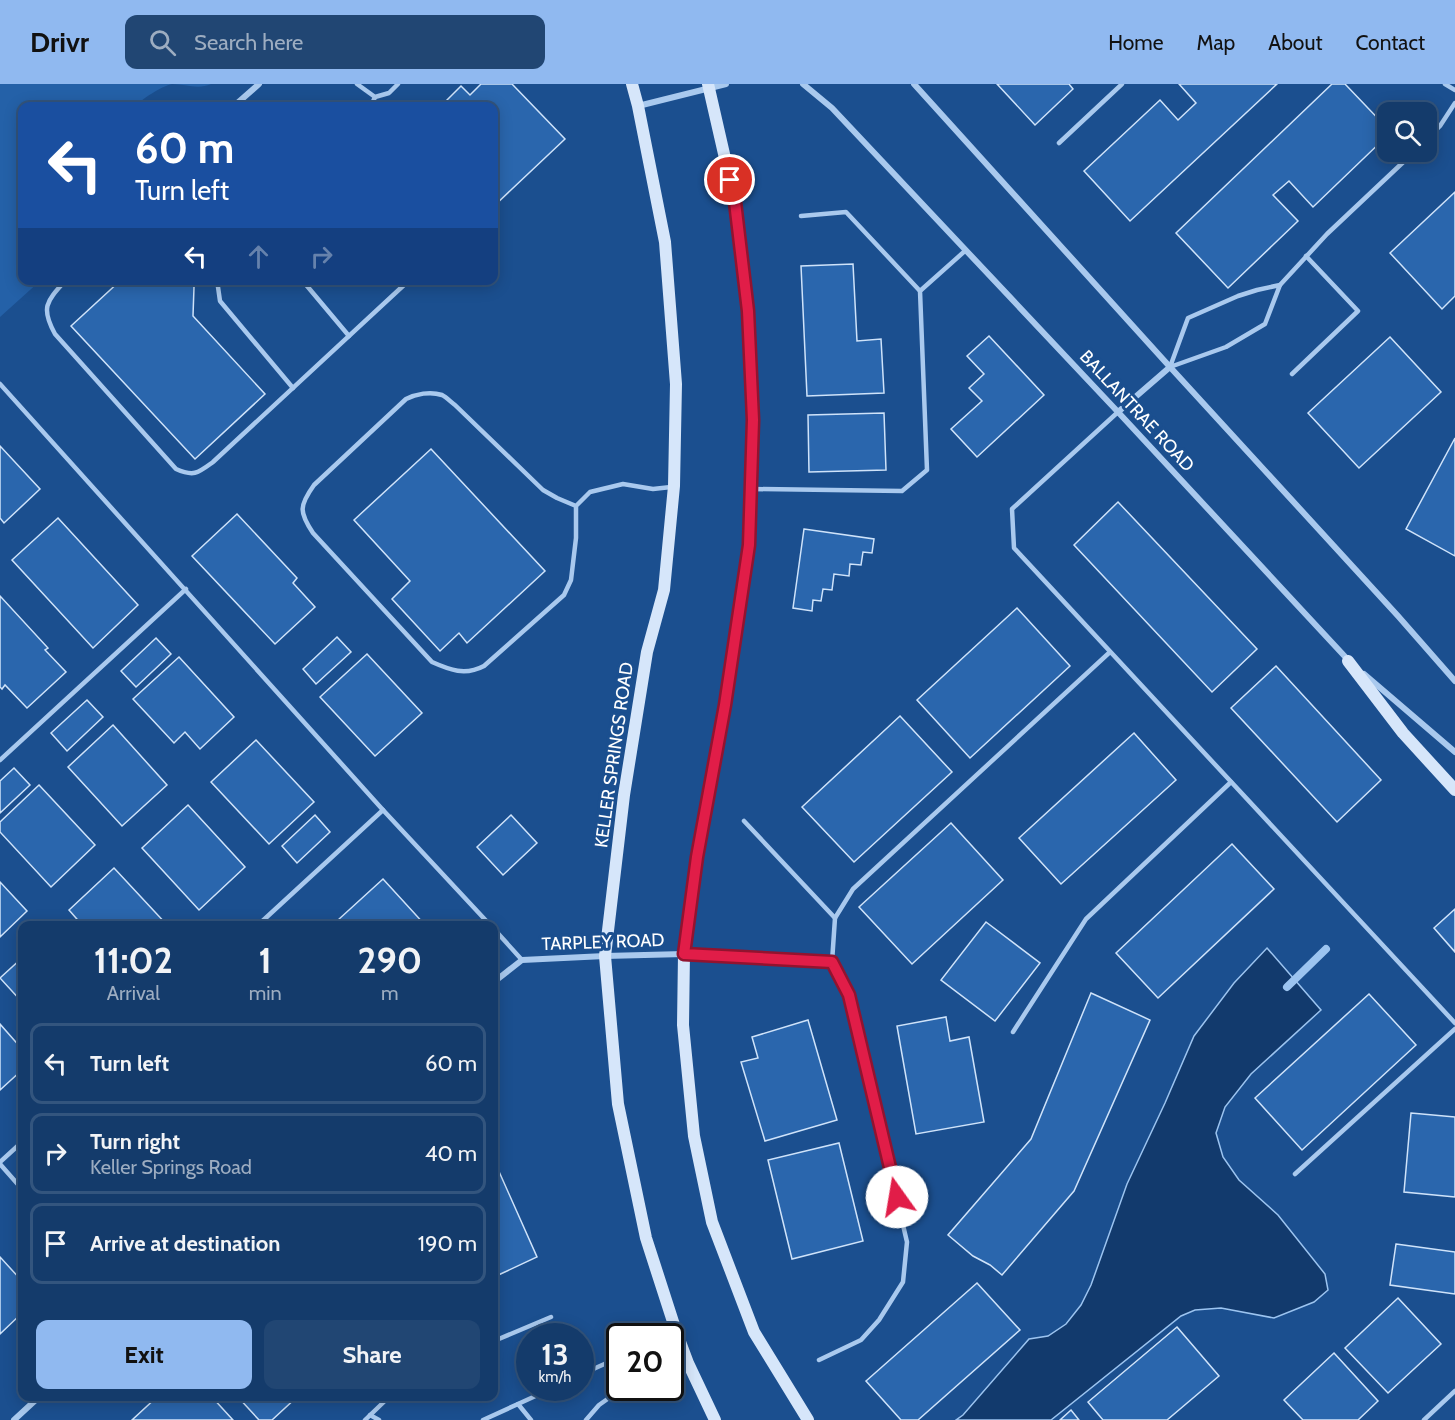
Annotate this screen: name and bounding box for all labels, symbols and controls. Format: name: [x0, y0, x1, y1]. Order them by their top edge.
search box: [125, 15, 545, 69]
text: Drivr: [30, 25, 89, 59]
icon: search: [146, 26, 179, 59]
text: Search here: [194, 29, 303, 56]
text: Home: [1108, 30, 1164, 55]
text: Map: [1197, 30, 1235, 55]
text: About: [1268, 30, 1322, 55]
text: Contact: [1355, 30, 1425, 55]
map controls: [1377, 102, 1437, 162]
button: search: [1377, 102, 1437, 162]
text: 60 m: [135, 122, 234, 174]
icon: left: [36, 126, 114, 204]
pin: [704, 154, 755, 205]
icon: arrive: [713, 163, 746, 196]
text: Turn left: [135, 174, 229, 207]
icon: left: [179, 240, 212, 273]
icon: ahead: [242, 240, 275, 273]
icon: right: [305, 240, 338, 273]
street label: BALLANTRAE ROAD: [1075, 346, 1199, 476]
street label: KELLER SPRINGS ROAD: [590, 661, 638, 849]
street label: TARPLEY ROAD: [541, 929, 665, 955]
text: 11:02: [94, 938, 173, 982]
text: 1: [258, 938, 272, 982]
text: 290: [357, 938, 422, 982]
text: Arrival: [107, 981, 160, 1005]
text: min: [249, 981, 282, 1005]
text: m: [381, 981, 399, 1005]
icon: left: [39, 1047, 72, 1080]
text: Turn left: [90, 1050, 169, 1077]
text: 60 m: [425, 1050, 477, 1077]
text: Turn right: [90, 1128, 180, 1155]
icon: right: [39, 1137, 72, 1170]
text: 40 m: [425, 1140, 477, 1167]
text: Keller Springs Road: [90, 1155, 252, 1179]
position arrow: [865, 1165, 929, 1229]
icon: arrive: [39, 1227, 72, 1260]
text: Arrive at destination: [90, 1230, 280, 1257]
text: 190 m: [418, 1230, 477, 1257]
button: Exit: [36, 1320, 252, 1389]
button: Share: [264, 1320, 480, 1389]
speed limit sign: 20: [606, 1323, 684, 1401]
text: 13: [541, 1336, 569, 1373]
text: km/h: [539, 1368, 571, 1386]

